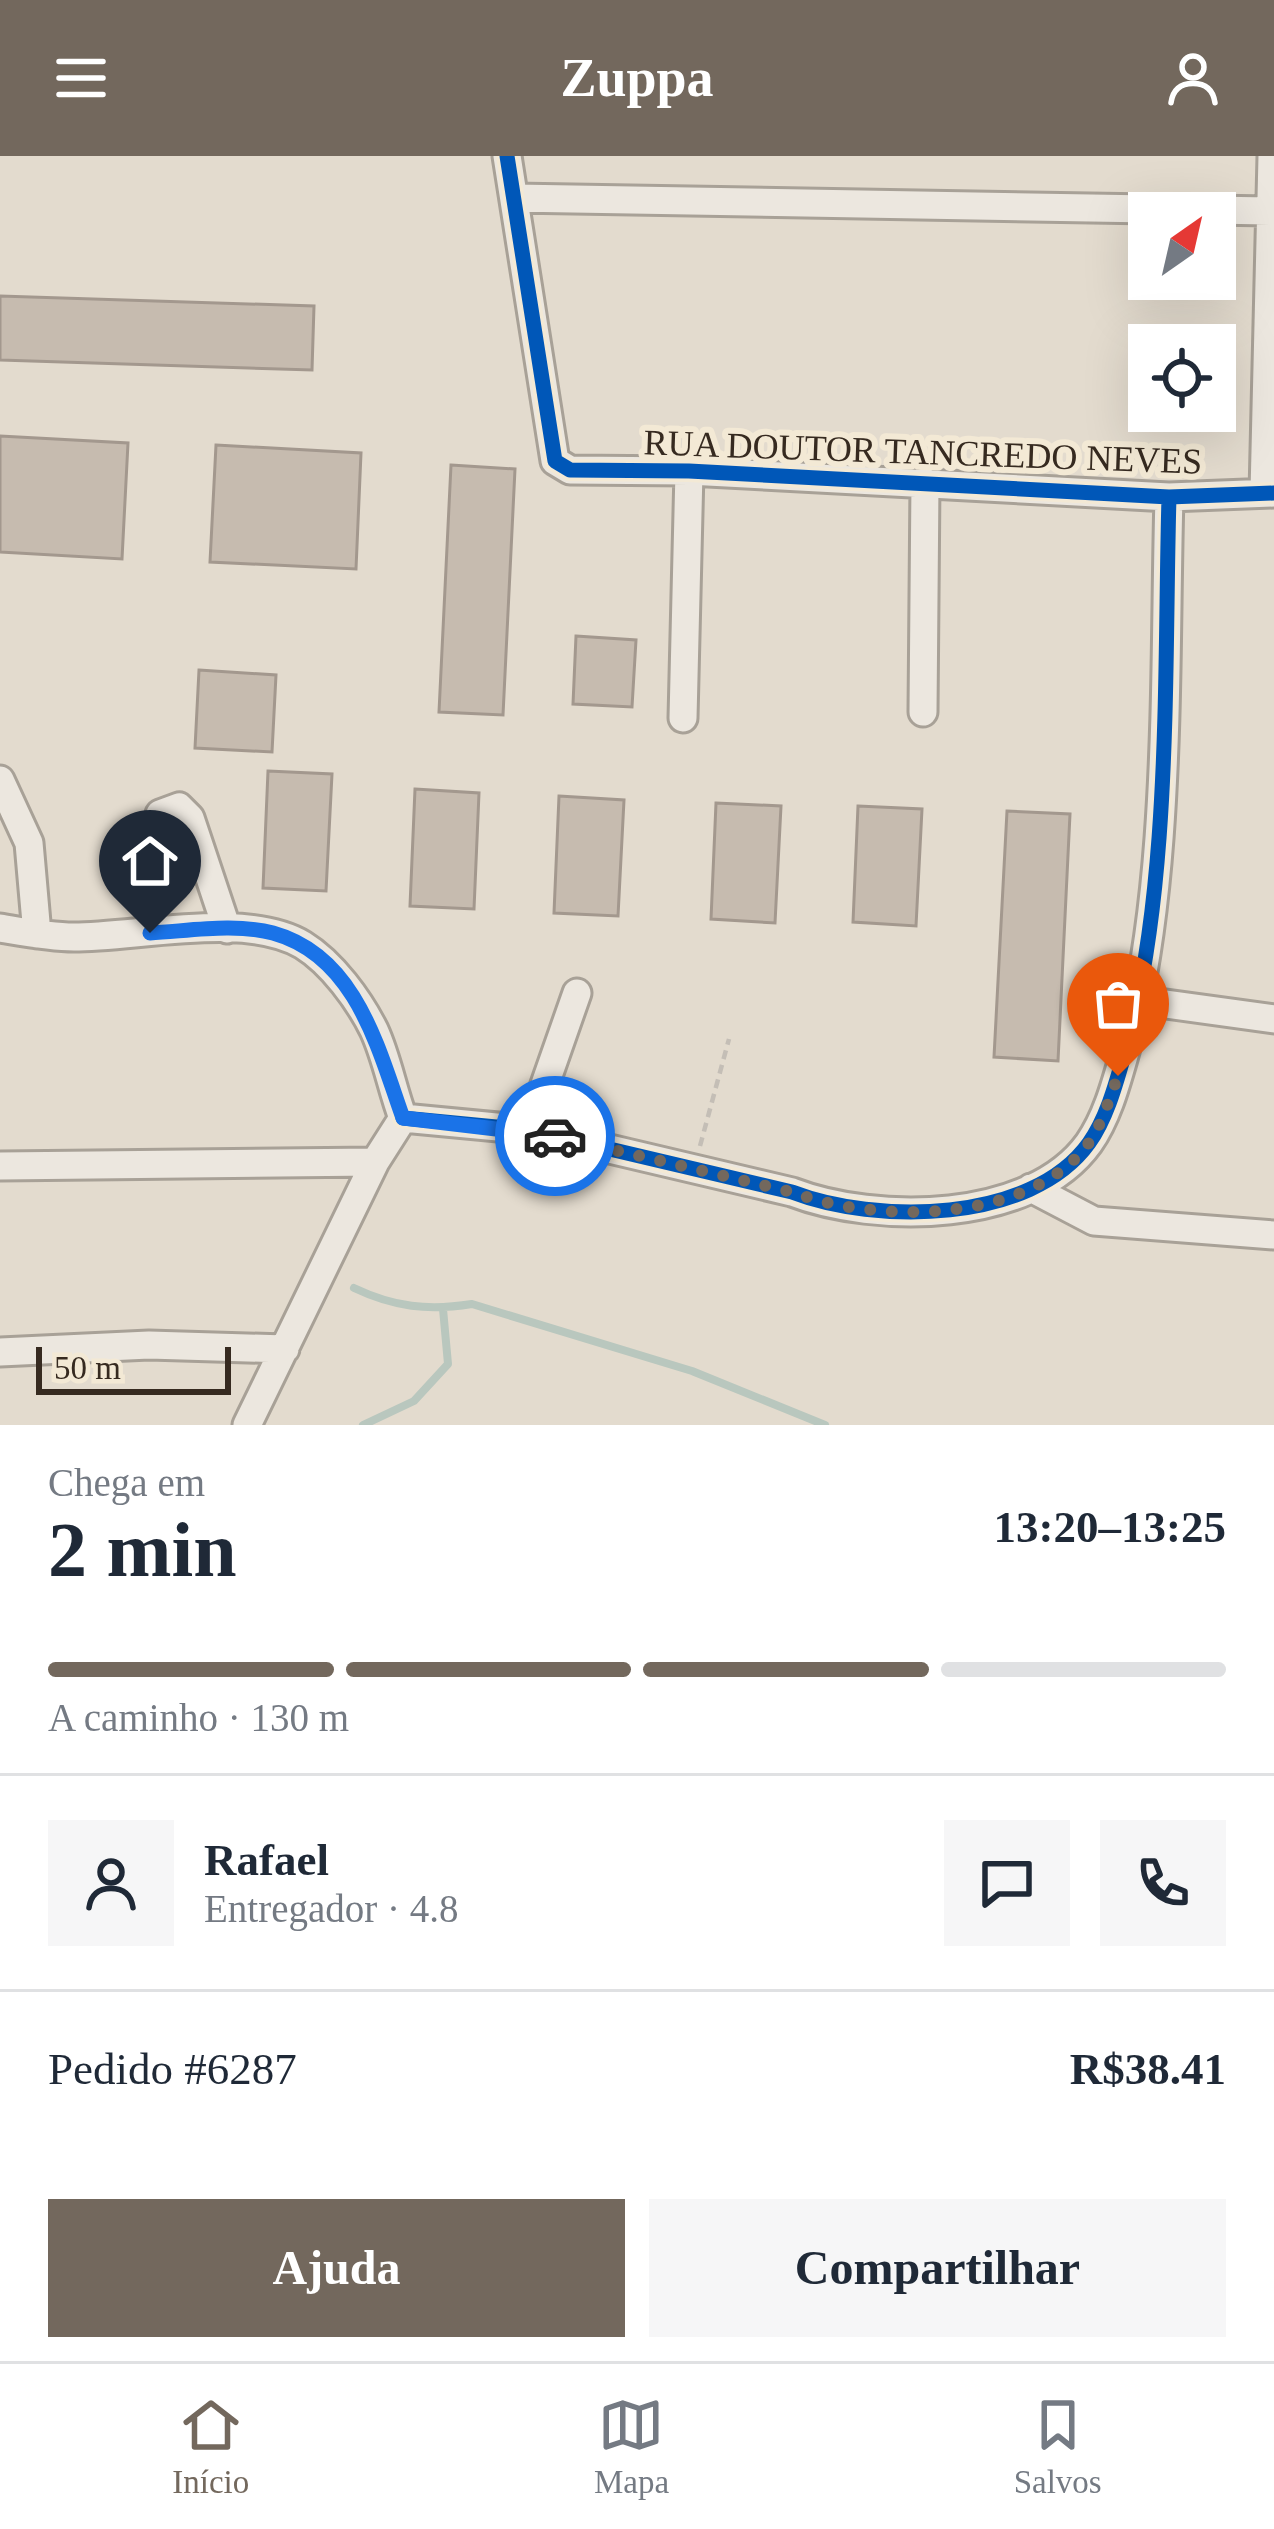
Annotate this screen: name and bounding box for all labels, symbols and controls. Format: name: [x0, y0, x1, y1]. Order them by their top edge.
icon: menu: [48, 45, 114, 111]
icon: person: [1160, 45, 1226, 111]
text: Zuppa: [560, 48, 714, 108]
north arrow: [1128, 192, 1236, 300]
map controls: [1128, 192, 1236, 432]
button: locate: [1128, 324, 1236, 432]
street label: RUA DOUTOR TANCREDO NEVES: [643, 422, 1203, 482]
pin: [99, 810, 201, 933]
icon: home: [117, 828, 183, 894]
pin: [1067, 953, 1169, 1076]
icon: bag: [1085, 971, 1151, 1037]
courier: [495, 1076, 615, 1196]
icon: car: [522, 1103, 588, 1169]
scale bar: [36, 1341, 231, 1394]
text: 50 m: [54, 1350, 121, 1386]
text: Chega em: [48, 1461, 205, 1504]
text: 13:20–13:25: [994, 1502, 1226, 1552]
text: 2 min: [48, 1506, 237, 1593]
text: A caminho · 130 m: [48, 1696, 349, 1739]
button: person: [48, 1820, 174, 1946]
button: chat: [944, 1820, 1070, 1946]
button: phone: [1100, 1820, 1226, 1946]
text: Rafael: [204, 1835, 329, 1885]
text: Entregador · 4.8: [204, 1887, 459, 1930]
text: Pedido #6287: [48, 2044, 297, 2094]
text: R$38.41: [1070, 2044, 1226, 2094]
button: Ajuda: [48, 2199, 625, 2337]
button: Compartilhar: [649, 2199, 1226, 2337]
tab: Início: [172, 2392, 249, 2501]
tab: Mapa: [594, 2392, 669, 2501]
tab: Salvos: [1014, 2392, 1102, 2501]

